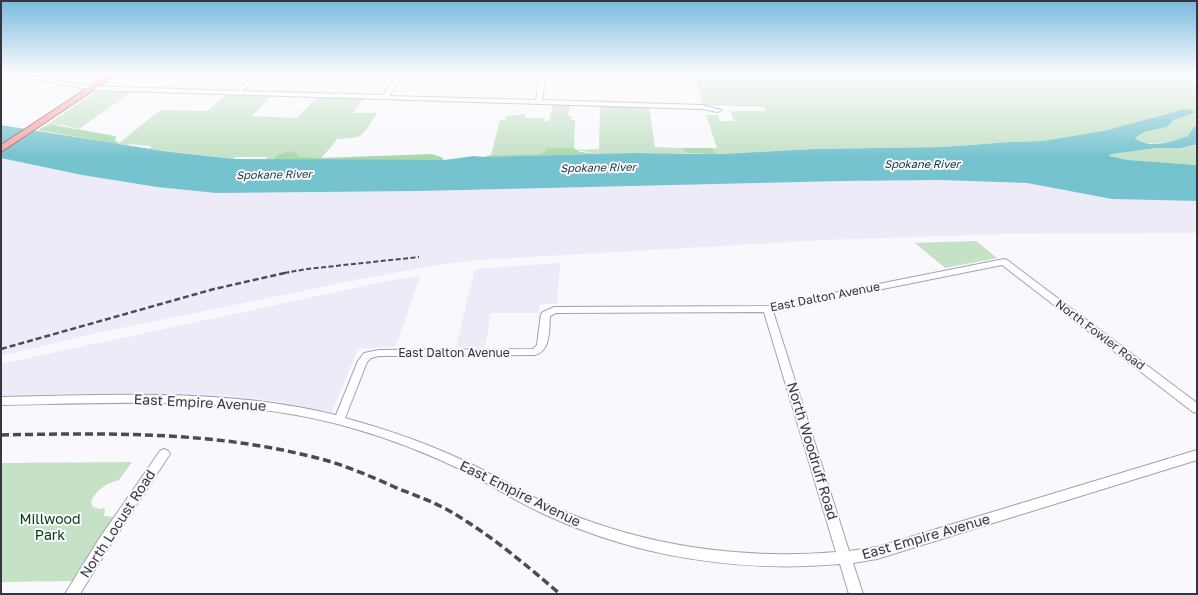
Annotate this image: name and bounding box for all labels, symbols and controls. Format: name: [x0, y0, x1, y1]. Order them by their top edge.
water label: Spokane River: [884, 158, 960, 172]
water label: Spokane River: [560, 161, 636, 175]
water label: Spokane River: [236, 168, 312, 182]
street label: East Dalton Avenue: [769, 279, 881, 315]
street label: North Fowler Road: [1053, 297, 1147, 373]
street label: East Dalton Avenue: [398, 346, 510, 360]
street label: North Woodruff Road: [783, 380, 841, 522]
street label: East Empire Avenue: [133, 391, 267, 415]
street label: East Empire Avenue: [457, 457, 583, 531]
street label: North Locust Road: [77, 467, 159, 581]
street label: East Empire Avenue: [860, 511, 992, 563]
park label: Millwood Park: [19, 512, 81, 544]

